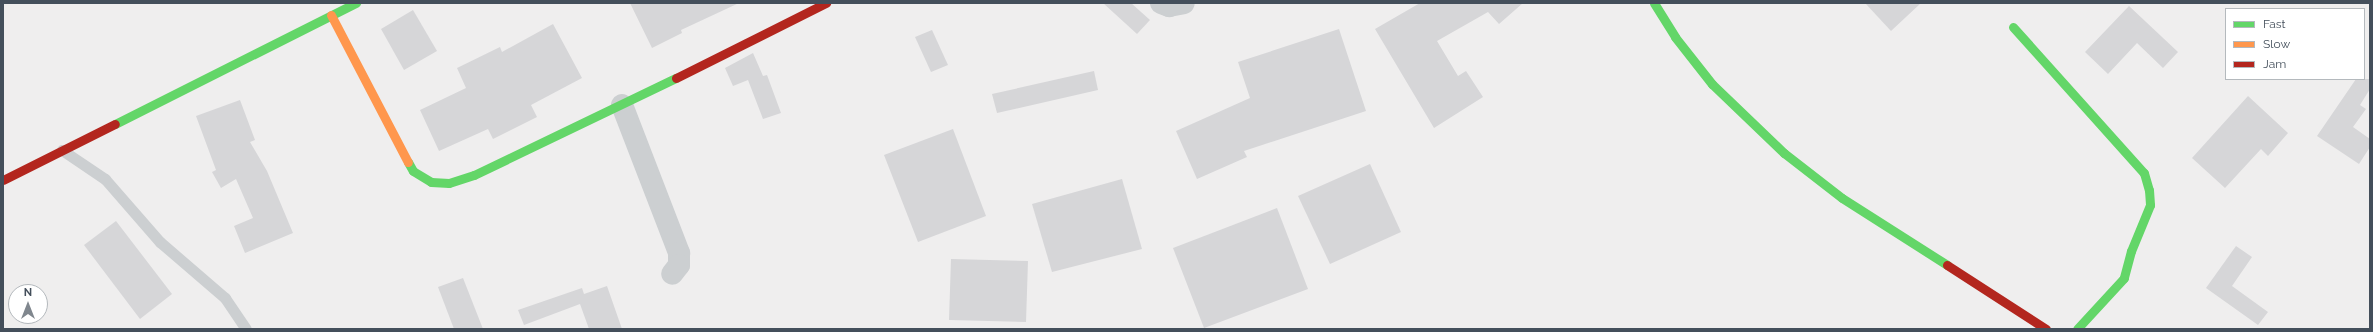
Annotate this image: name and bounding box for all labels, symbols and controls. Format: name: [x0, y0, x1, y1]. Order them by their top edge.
legend: [2225, 8, 2365, 80]
text: Fast: [2263, 17, 2286, 31]
text: Slow: [2263, 37, 2290, 51]
text: Jam: [2263, 57, 2286, 71]
north arrow: [8, 284, 48, 324]
text: N: [24, 286, 32, 299]

